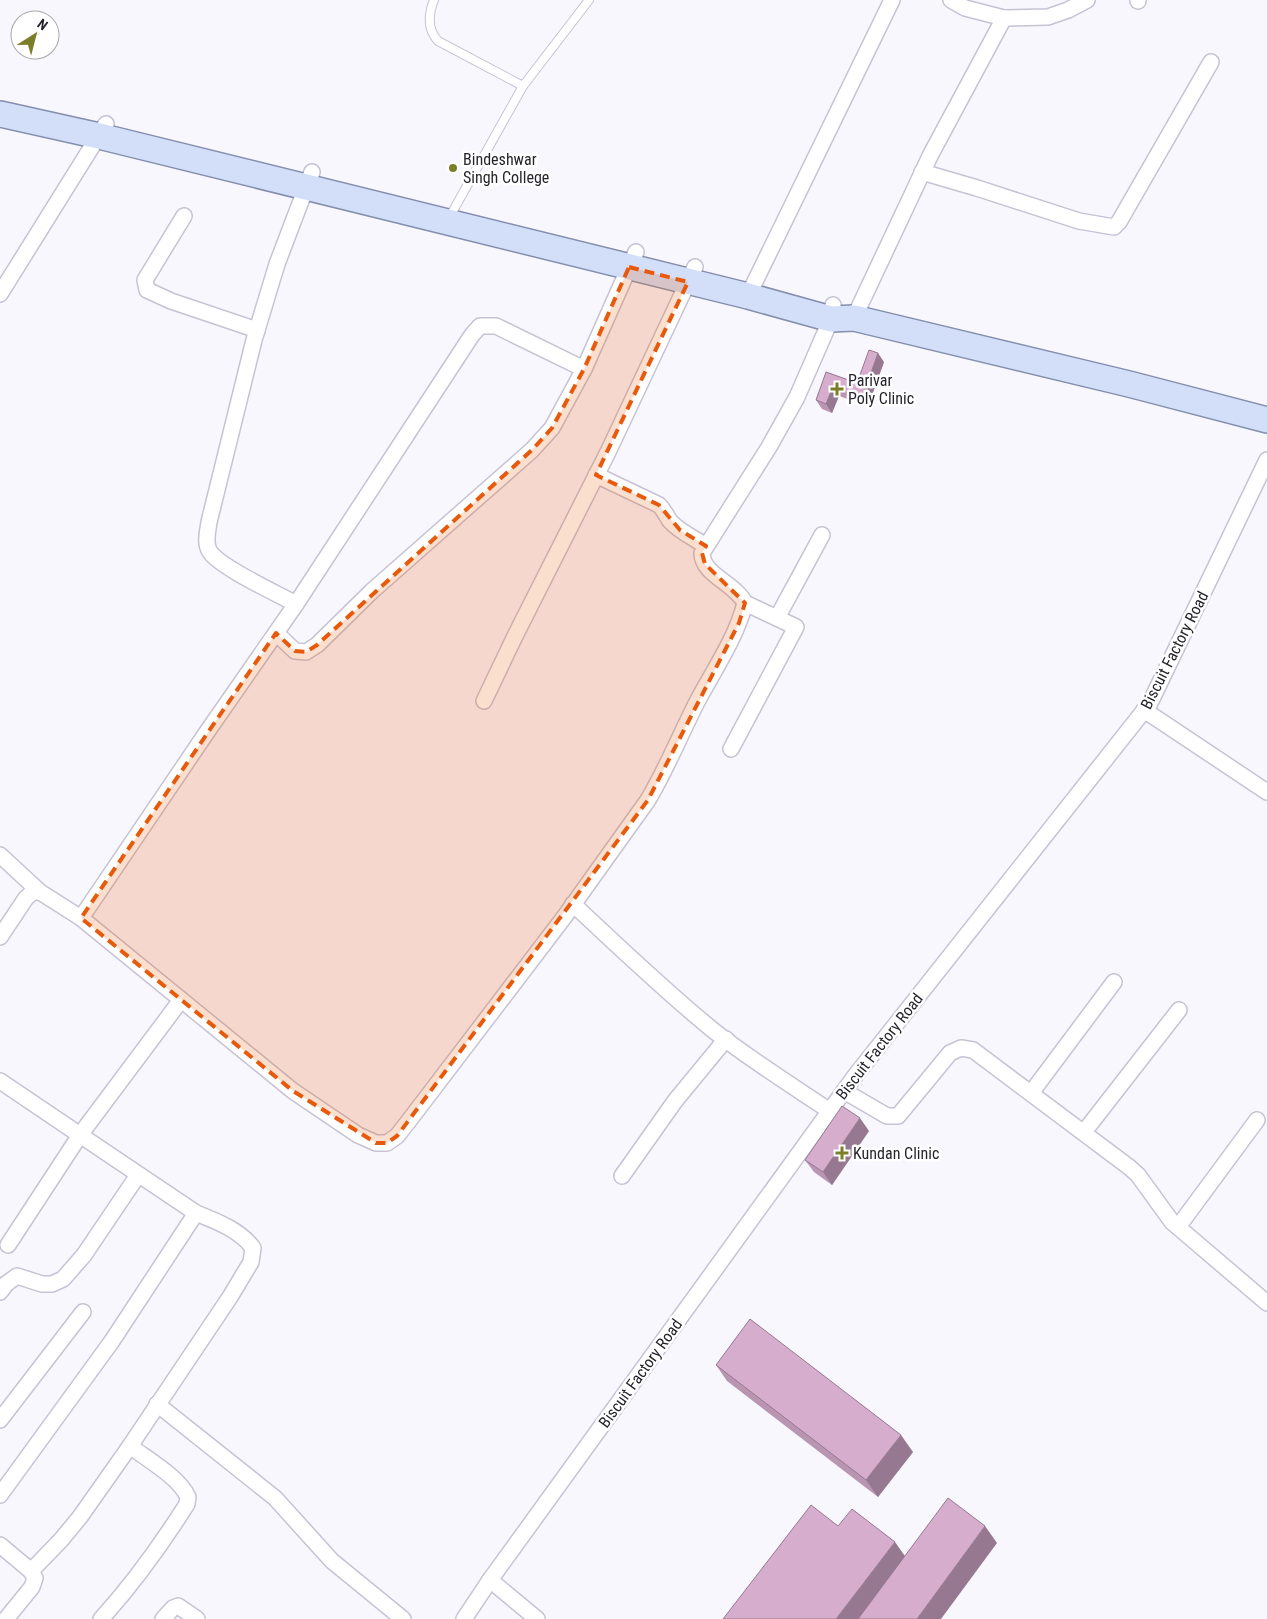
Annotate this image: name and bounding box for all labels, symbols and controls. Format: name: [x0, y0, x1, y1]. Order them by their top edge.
north arrow: [10, 10, 60, 60]
text: N: [34, 15, 51, 33]
place label: Bindeshwar Singh College: [463, 150, 549, 187]
marker: Bindeshwar Singh College: [447, 162, 459, 174]
place label: Parivar Poly Clinic: [848, 371, 914, 408]
marker: Parivar Poly Clinic: [830, 382, 844, 396]
street label: Biscuit Factory Road: [1137, 588, 1212, 712]
street label: Biscuit Factory Road: [832, 989, 927, 1103]
place label: Kundan Clinic: [853, 1144, 939, 1163]
marker: Kundan Clinic: [835, 1146, 849, 1160]
street label: Biscuit Factory Road: [595, 1315, 686, 1431]

